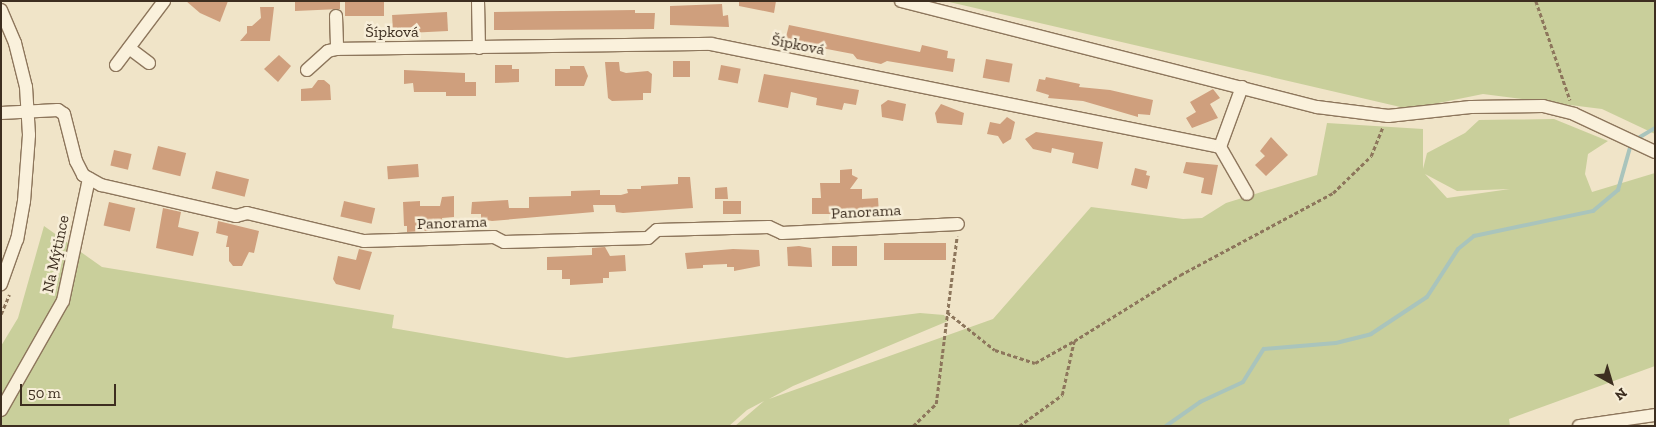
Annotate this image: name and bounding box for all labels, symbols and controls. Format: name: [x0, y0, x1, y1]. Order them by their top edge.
street label: Šípková: [365, 22, 419, 42]
street label: Šípková: [770, 30, 826, 60]
street label: Panorama: [830, 201, 902, 223]
street label: Panorama: [417, 212, 487, 234]
street label: Na Mýtince: [38, 213, 74, 295]
north arrow: [1586, 357, 1636, 407]
scale bar: [22, 374, 119, 406]
text: 50 m: [28, 384, 61, 402]
text: N: [1611, 384, 1630, 404]

